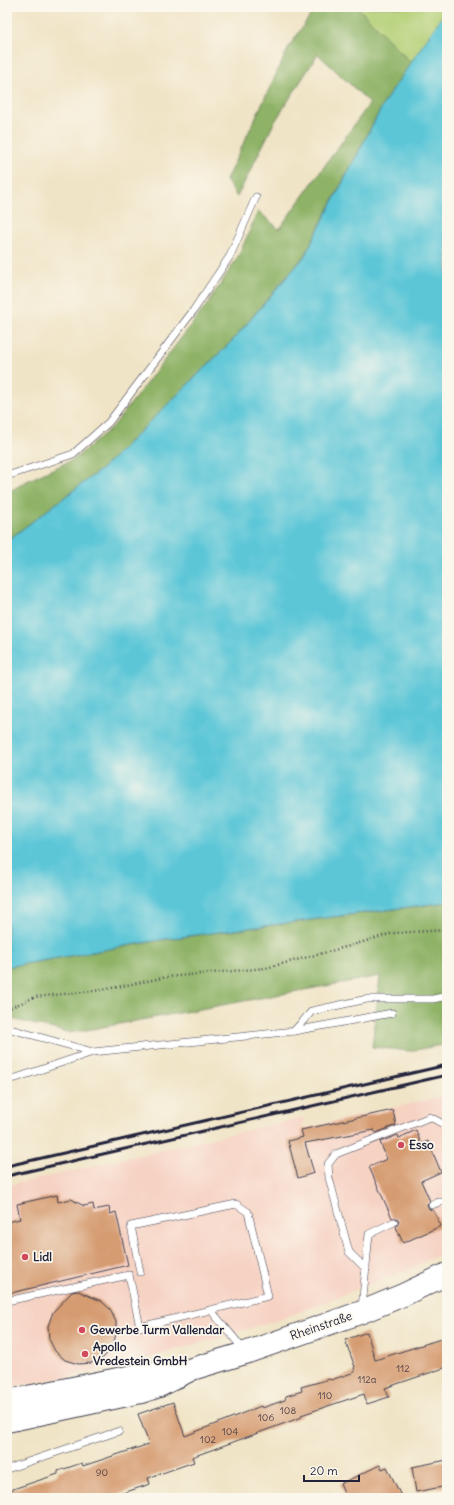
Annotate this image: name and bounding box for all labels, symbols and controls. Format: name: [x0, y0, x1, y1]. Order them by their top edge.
place label: Esso: [409, 1137, 434, 1152]
marker: Esso: [396, 1140, 406, 1150]
place label: Lidl: [33, 1249, 52, 1264]
marker: Lidl: [20, 1252, 30, 1262]
street label: Rheinstraße: [288, 1308, 354, 1343]
place label: Gewerbe Turm Vallendar: [90, 1322, 224, 1337]
marker: Gewerbe Turm Vallendar: [77, 1325, 87, 1335]
place label: Apollo Vredestein GmbH: [93, 1339, 188, 1368]
marker: Apollo Vredestein GmbH: [80, 1349, 90, 1359]
house number: 112: [396, 1362, 410, 1375]
house number: 112a: [357, 1373, 377, 1386]
house number: 110: [318, 1389, 332, 1402]
house number: 108: [280, 1404, 296, 1417]
house number: 106: [258, 1411, 274, 1424]
house number: 104: [222, 1425, 238, 1438]
house number: 102: [200, 1433, 217, 1446]
scale bar: [304, 1457, 359, 1483]
text: 20 m: [310, 1463, 338, 1478]
house number: 90: [96, 1466, 108, 1479]

